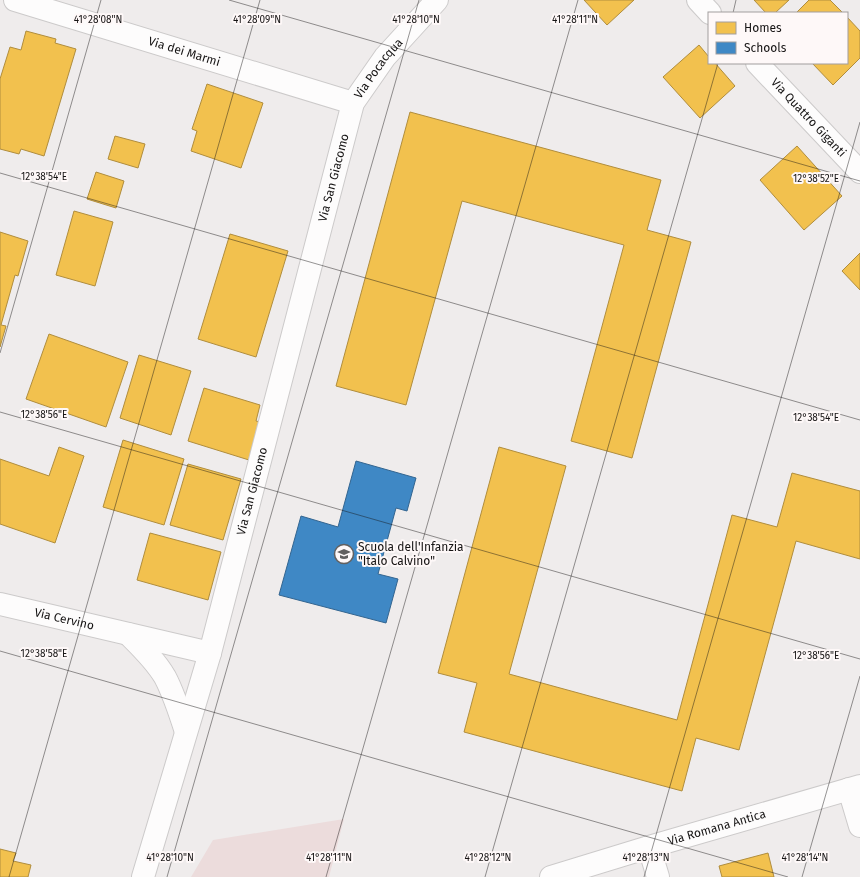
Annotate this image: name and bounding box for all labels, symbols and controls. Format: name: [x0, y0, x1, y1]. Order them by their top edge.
legend: [708, 12, 848, 64]
text: 41°28'08"N: [74, 14, 122, 26]
text: 41°28'09"N: [233, 14, 281, 26]
text: 41°28'10"N: [392, 14, 440, 26]
text: 41°28'11"N: [552, 14, 598, 26]
text: Homes: [744, 21, 782, 35]
street label: Via dei Marmi: [147, 34, 222, 69]
street label: Via Pocacqua: [351, 35, 406, 101]
text: Schools: [744, 41, 787, 55]
street label: Via Quattro Giganti: [768, 75, 849, 160]
street label: Via San Giacomo: [315, 132, 352, 223]
text: 12°38'54"E: [21, 171, 67, 183]
text: 12°38'52"E: [793, 173, 839, 185]
text: 12°38'56"E: [21, 409, 67, 421]
text: 12°38'54"E: [793, 412, 839, 424]
street label: Via San Giacomo: [234, 446, 270, 537]
place label: Scuola dell'Infanzia "Italo Calvino": [358, 540, 464, 568]
school or university icon: Scuola dell'Infanzia "Italo Calvino": [333, 543, 355, 565]
street label: Via Cervino: [33, 605, 95, 633]
text: 12°38'58"E: [21, 648, 67, 660]
text: 12°38'56"E: [793, 650, 839, 662]
street label: Via Romana Antica: [666, 807, 767, 848]
text: 41°28'10"N: [146, 852, 194, 864]
text: 41°28'11"N: [306, 852, 352, 864]
text: 41°28'12"N: [465, 852, 511, 864]
text: 41°28'13"N: [623, 852, 669, 864]
text: 41°28'14"N: [782, 852, 828, 864]

